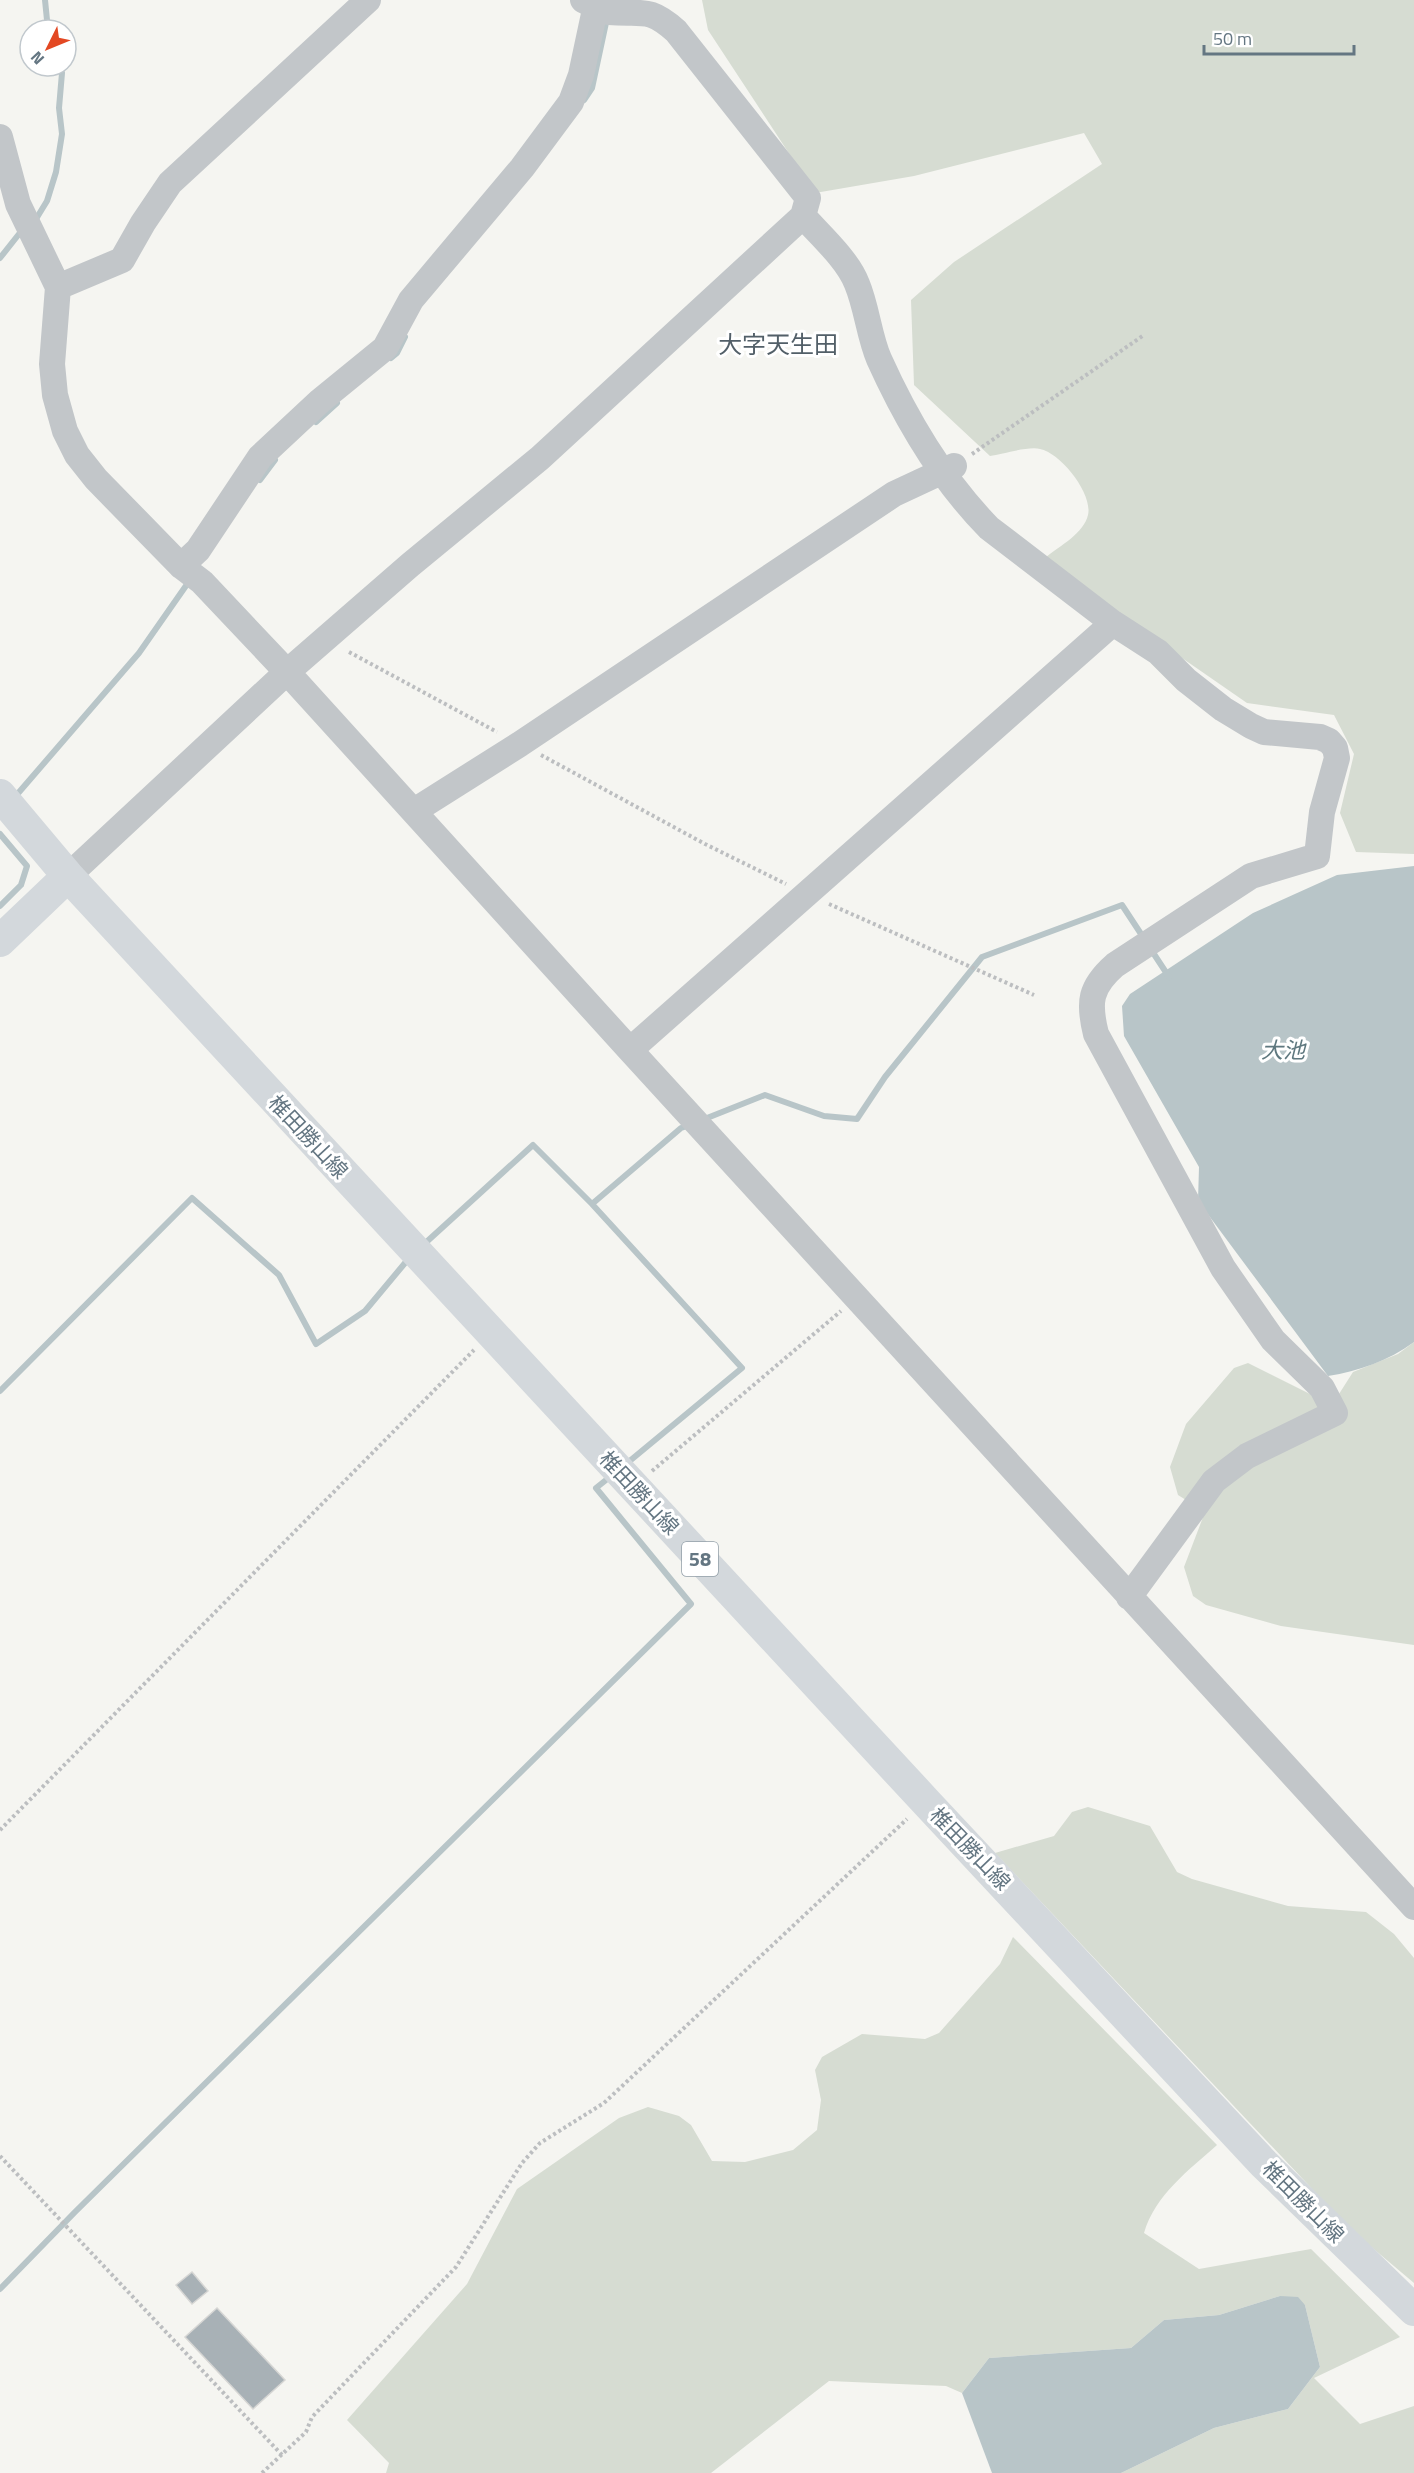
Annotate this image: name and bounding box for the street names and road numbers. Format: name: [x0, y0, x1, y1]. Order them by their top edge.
street label: 椎田勝山線: [261, 1087, 356, 1186]
street label: 椎田勝山線: [592, 1443, 687, 1542]
road number: 58: [682, 1542, 718, 1576]
street label: 椎田勝山線: [923, 1799, 1019, 1897]
street label: 椎田勝山線: [1255, 2153, 1352, 2250]

